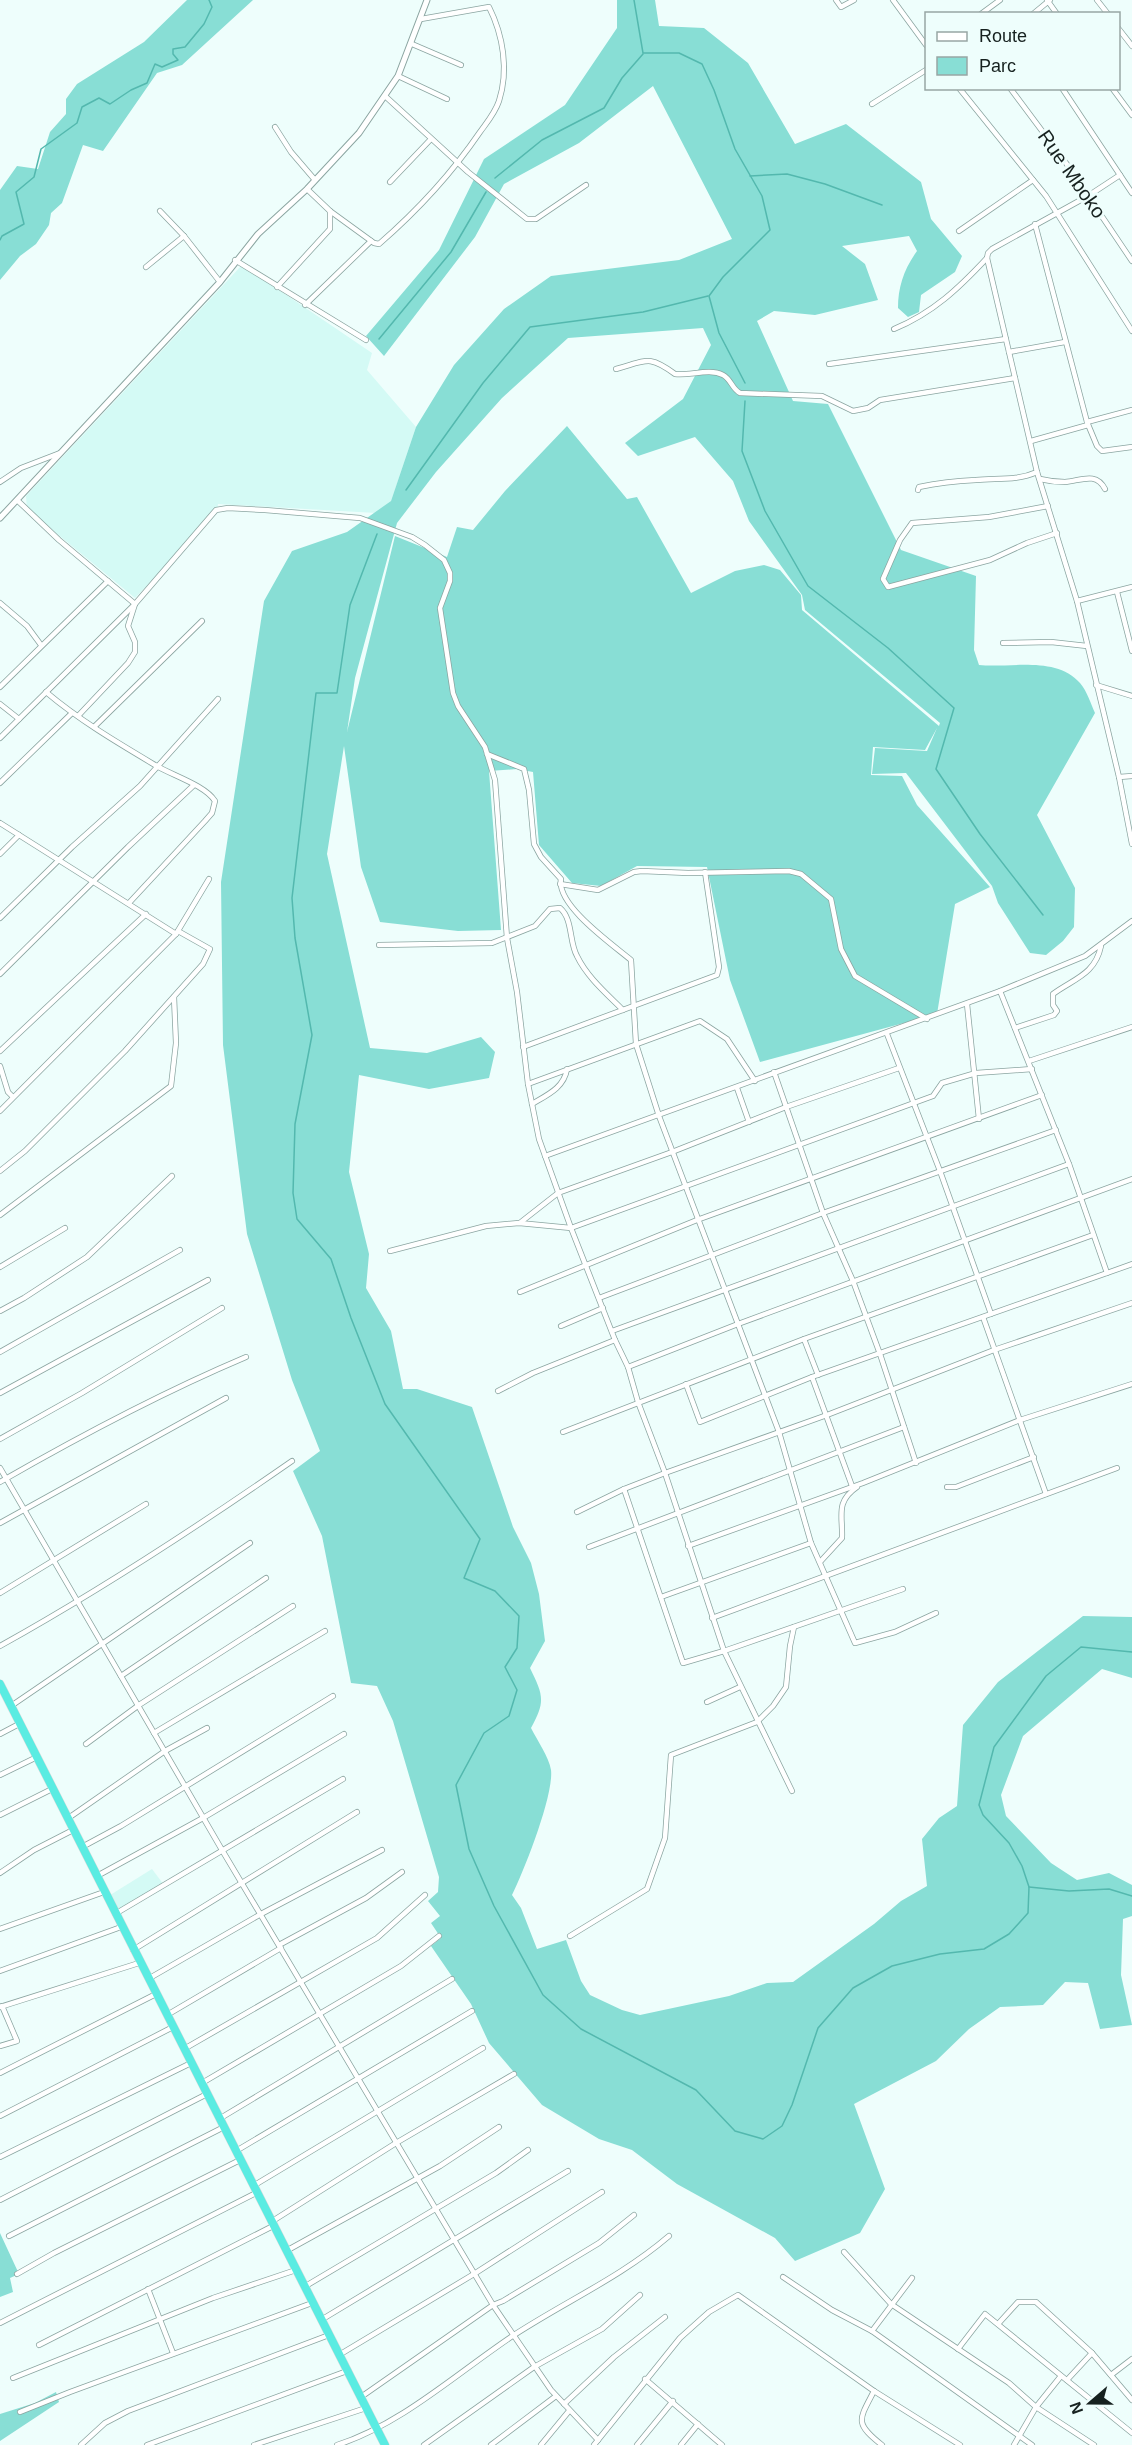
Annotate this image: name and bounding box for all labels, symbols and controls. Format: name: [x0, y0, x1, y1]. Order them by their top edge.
legend: [925, 12, 1120, 90]
text: Route: [979, 26, 1027, 46]
text: Parc: [979, 56, 1016, 76]
street label: Rue Mboko: [1034, 126, 1110, 222]
north arrow: [1060, 2373, 1120, 2433]
text: N: [1066, 2400, 1086, 2416]

